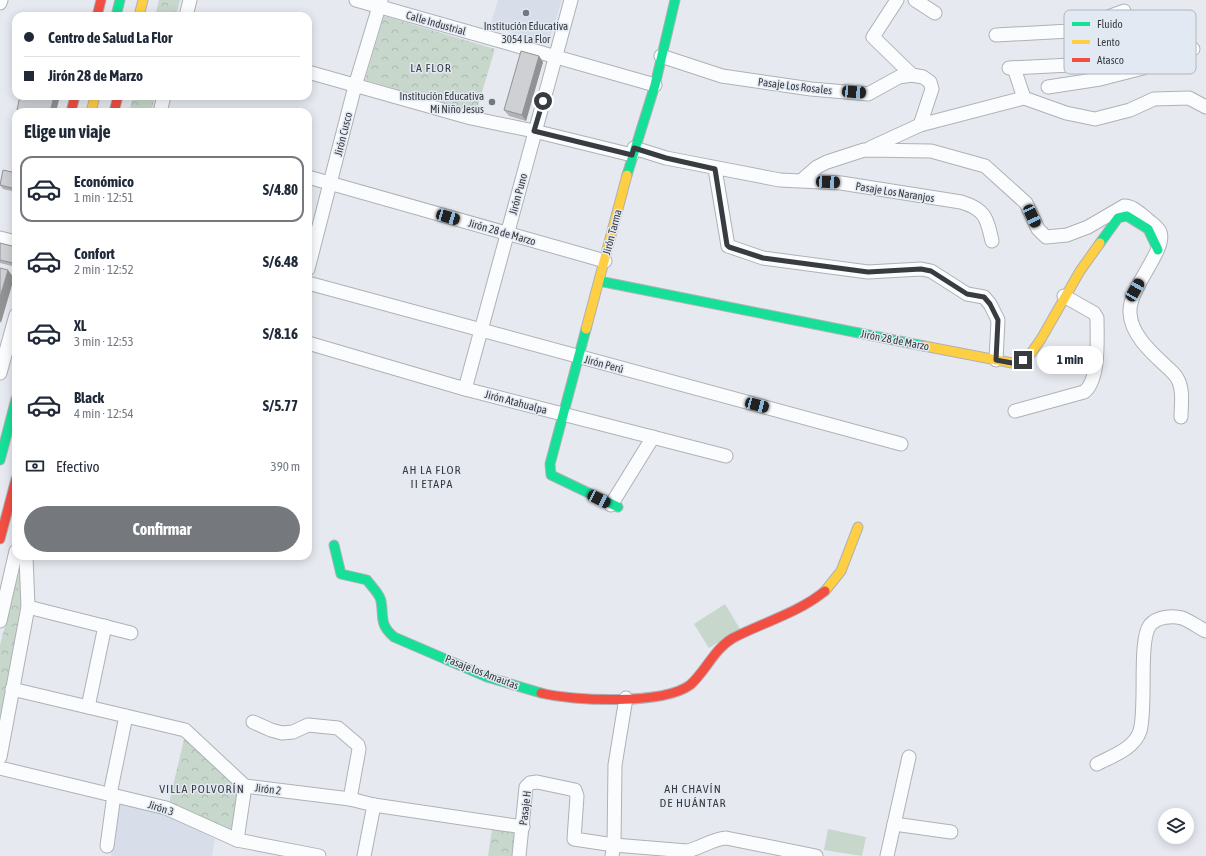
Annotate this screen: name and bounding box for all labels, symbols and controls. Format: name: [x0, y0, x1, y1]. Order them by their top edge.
marker: Institución Educativa 3054 La Flor: [521, 8, 531, 18]
street label: Calle Industrial: [405, 9, 467, 37]
legend: [1064, 10, 1196, 74]
text: Fluido: [1097, 18, 1123, 30]
place label: Institución Educativa 3054 La Flor: [484, 20, 568, 45]
text: Centro de Salud La Flor: [48, 29, 173, 46]
text: Lento: [1097, 36, 1120, 48]
text: Atasco: [1097, 54, 1124, 66]
district label: LA FLOR: [410, 61, 452, 75]
text: Jirón 28 de Marzo: [48, 67, 143, 84]
street label: Pasaje Los Rosales: [757, 76, 833, 97]
car: [842, 85, 866, 99]
place label: Institución Educativa Mi Niño Jesus: [400, 90, 484, 115]
route start: [534, 92, 552, 110]
marker: Institución Educativa Mi Niño Jesus: [487, 97, 497, 107]
street label: Jirón Cusco: [332, 111, 354, 157]
text: Elige un viaje: [24, 121, 111, 142]
icon: car: [26, 171, 62, 207]
street label: Jirón Puno: [507, 172, 529, 216]
text: Económico: [74, 173, 134, 190]
car: [816, 175, 840, 189]
street label: Pasaje Los Naranjos: [855, 180, 935, 204]
text: S/4.80: [263, 181, 298, 198]
text: 1 min · 12:51: [74, 190, 134, 205]
car: [1021, 203, 1043, 229]
car: [435, 208, 461, 226]
street label: Jirón Tarma: [600, 208, 624, 256]
street label: Jirón 28 de Marzo: [467, 217, 537, 247]
icon: car: [26, 243, 62, 279]
text: Confort: [74, 245, 115, 262]
text: S/6.48: [263, 253, 298, 270]
text: 2 min · 12:52: [74, 262, 134, 277]
car: [1124, 277, 1146, 303]
icon: car: [26, 315, 62, 351]
text: XL: [74, 317, 87, 334]
text: S/8.16: [263, 325, 298, 342]
street label: Jirón 28 de Marzo: [860, 327, 930, 353]
text: 3 min · 12:53: [74, 334, 134, 349]
callout: 1 min: [1037, 346, 1103, 374]
route end: [1014, 351, 1032, 369]
text: 1 min: [1057, 352, 1083, 367]
street label: Jirón Perú: [583, 353, 625, 375]
icon: car: [26, 387, 62, 423]
street label: Jirón Atahualpa: [484, 388, 548, 416]
text: Black: [74, 389, 104, 406]
car: [744, 396, 770, 414]
text: S/5.77: [263, 397, 298, 414]
text: 4 min · 12:54: [74, 406, 134, 421]
icon: cash: [24, 455, 46, 477]
text: Efectivo: [56, 458, 100, 475]
text: 390 m: [271, 459, 300, 474]
district label: AH LA FLOR II ETAPA: [403, 463, 461, 491]
car: [586, 488, 612, 510]
button: Confirmar: [24, 506, 300, 552]
street label: Pasaje los Amautas: [444, 652, 520, 692]
street label: Jirón 2: [254, 781, 282, 797]
district label: VILLA POLVORÍN: [159, 782, 245, 796]
district label: AH CHAVÍN DE HUÁNTAR: [659, 782, 727, 810]
street label: Pasaje H: [517, 790, 533, 826]
street label: Jirón 3: [147, 798, 175, 818]
map controls: [1158, 808, 1194, 844]
button: layers: [1158, 808, 1194, 844]

